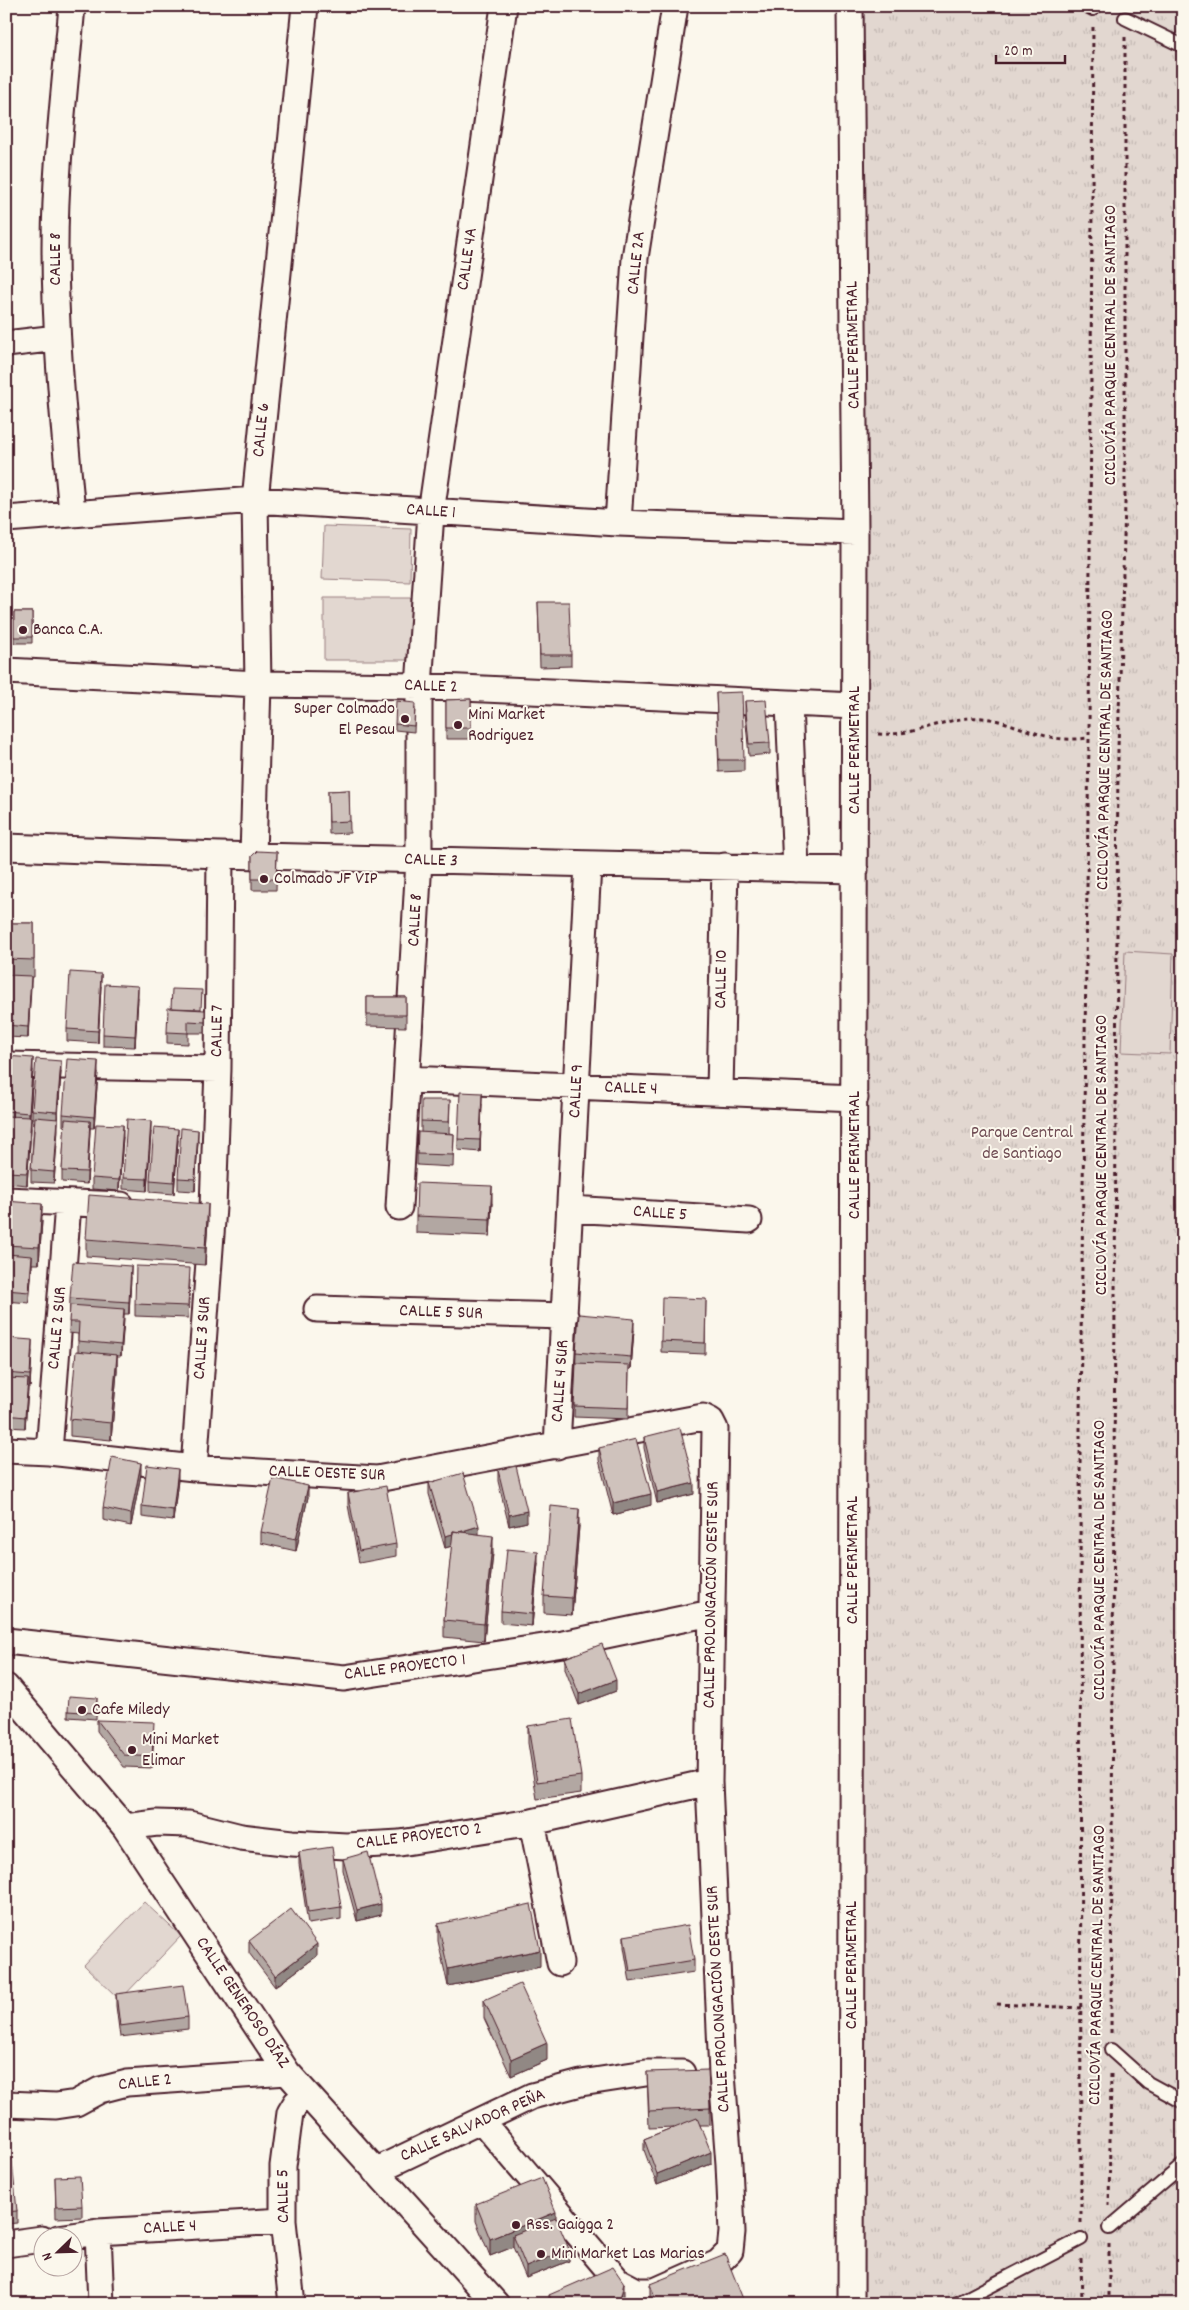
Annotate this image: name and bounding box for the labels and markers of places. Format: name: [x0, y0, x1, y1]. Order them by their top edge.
place label: Banca C.A.: [33, 618, 103, 643]
marker: Banca C.A.: [17, 624, 29, 636]
place label: Super Colmado El Pesau: [294, 697, 395, 743]
place label: Mini Market Rodriguez: [468, 703, 546, 749]
marker: Super Colmado El Pesau: [399, 713, 411, 725]
marker: Mini Market Rodriguez: [452, 719, 464, 731]
place label: Colmado JF VIP: [274, 867, 378, 892]
marker: Colmado JF VIP: [258, 873, 270, 885]
place label: Cafe Miledy: [92, 1698, 170, 1723]
marker: Cafe Miledy: [76, 1704, 88, 1716]
place label: Mini Market Elimar: [142, 1728, 220, 1774]
marker: Mini Market Elimar: [126, 1744, 138, 1756]
place label: Rss. Gaigga 2: [526, 2213, 614, 2238]
marker: Rss. Gaigga 2: [510, 2219, 522, 2231]
place label: Mini Market Las Marias: [551, 2242, 705, 2267]
marker: Mini Market Las Marias: [535, 2248, 547, 2260]

